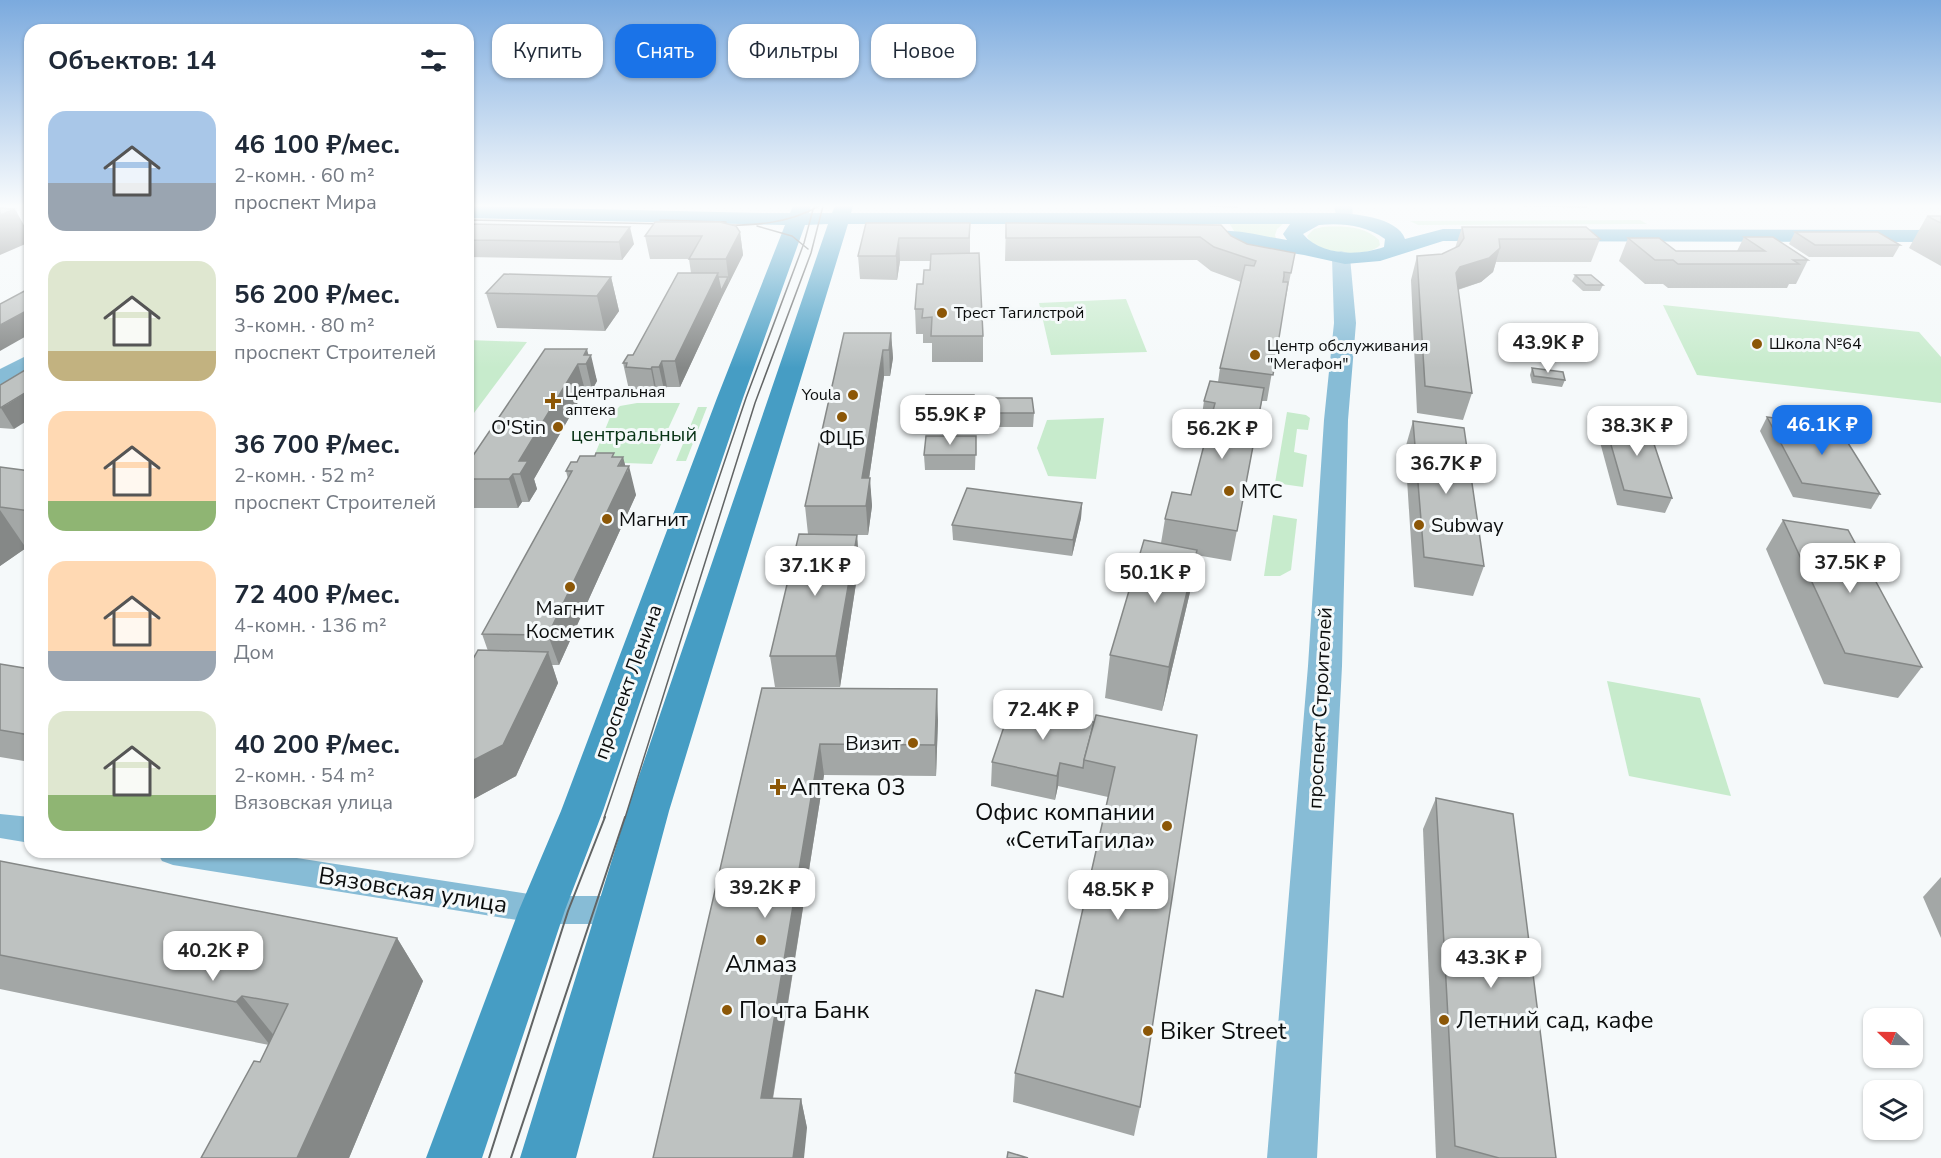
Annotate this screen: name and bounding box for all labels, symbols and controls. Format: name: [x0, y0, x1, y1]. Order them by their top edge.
chip: Купить: [492, 24, 603, 78]
chip: Снять: [615, 24, 716, 78]
chip: Фильтры: [728, 24, 859, 78]
chip: Новое: [871, 24, 976, 78]
text: Объектов: 14: [48, 43, 216, 78]
icon: filters: [417, 44, 450, 77]
text: 46 100 ₽/мес.: [234, 127, 400, 162]
icon: home: [96, 135, 168, 207]
text: 2-комн. · 60 m²: [234, 162, 375, 189]
text: проспект Мира: [234, 189, 377, 216]
text: 56 200 ₽/мес.: [234, 277, 400, 312]
icon: home: [96, 285, 168, 357]
place label: Трест Тагилстрой: [954, 302, 1084, 324]
marker: Трест Тагилстрой: [935, 306, 949, 320]
text: 3-комн. · 80 m²: [234, 312, 375, 339]
pin: 43.9K ₽: [1493, 323, 1603, 374]
text: 43.9K ₽: [1512, 329, 1584, 356]
place label: Школа №64: [1769, 333, 1862, 355]
place label: Центр обслуживания "Мегафон": [1267, 335, 1428, 375]
marker: Школа №64: [1750, 337, 1764, 351]
text: проспект Строителей: [234, 339, 436, 366]
marker: Центр обслуживания "Мегафон": [1248, 348, 1262, 362]
place label: Центральная аптека: [565, 381, 665, 421]
place label: Youla: [801, 384, 841, 406]
marker: Youla: [846, 388, 860, 402]
marker: Центральная аптека: [546, 394, 560, 408]
pin: 55.9K ₽: [895, 395, 1005, 446]
text: 55.9K ₽: [914, 401, 986, 428]
pin: 46.1K ₽: [1767, 405, 1877, 456]
pin: 38.3K ₽: [1582, 406, 1692, 457]
pin: 56.2K ₽: [1167, 409, 1277, 460]
marker: ФЦБ: [835, 410, 849, 424]
text: 46.1K ₽: [1786, 411, 1858, 438]
text: 38.3K ₽: [1601, 412, 1673, 439]
place label: O'Stin: [491, 414, 546, 441]
text: 56.2K ₽: [1186, 415, 1258, 442]
marker: O'Stin: [551, 420, 565, 434]
park label: центральный: [571, 421, 697, 448]
place label: ФЦБ: [819, 425, 865, 452]
text: 36 700 ₽/мес.: [234, 427, 400, 462]
icon: home: [96, 435, 168, 507]
pin: 36.7K ₽: [1391, 444, 1501, 495]
text: 36.7K ₽: [1410, 450, 1482, 477]
text: 2-комн. · 52 m²: [234, 462, 375, 489]
place label: МТС: [1241, 478, 1283, 505]
marker: МТС: [1222, 484, 1236, 498]
text: проспект Строителей: [234, 489, 436, 516]
place label: Магнит: [619, 506, 688, 533]
marker: Магнит: [600, 512, 614, 526]
place label: Subway: [1431, 512, 1504, 539]
marker: Subway: [1412, 518, 1426, 532]
pin: 37.5K ₽: [1795, 543, 1905, 594]
pin: 37.1K ₽: [760, 546, 870, 597]
text: 37.5K ₽: [1814, 549, 1886, 576]
text: 37.1K ₽: [779, 552, 851, 579]
pin: 50.1K ₽: [1100, 553, 1210, 604]
text: 50.1K ₽: [1119, 559, 1191, 586]
text: 72 400 ₽/мес.: [234, 577, 400, 612]
marker: Магнит Косметик: [563, 580, 577, 594]
icon: home: [96, 585, 168, 657]
place label: Магнит Косметик: [526, 595, 615, 645]
street label: проспект Ленина: [587, 601, 669, 763]
street label: проспект Строителей: [1301, 606, 1339, 810]
text: 4-комн. · 136 m²: [234, 612, 387, 639]
text: Дом: [234, 639, 274, 666]
pin: 72.4K ₽: [988, 690, 1098, 741]
text: 72.4K ₽: [1007, 696, 1079, 723]
text: 40 200 ₽/мес.: [234, 727, 400, 762]
place label: Визит: [845, 730, 901, 757]
icon: home: [96, 735, 168, 807]
marker: Визит: [906, 736, 920, 750]
text: 2-комн. · 54 m²: [234, 762, 375, 789]
place label: Аптека 03: [790, 771, 906, 803]
marker: Аптека 03: [771, 780, 785, 794]
text: Вязовская улица: [234, 789, 393, 816]
place label: Офис компании «СетиТагила»: [975, 796, 1155, 856]
marker: Офис компании «СетиТагила»: [1160, 819, 1174, 833]
street label: Вязовская улица: [316, 859, 510, 921]
pin: 39.2K ₽: [710, 868, 820, 919]
pin: 48.5K ₽: [1063, 870, 1173, 921]
text: 39.2K ₽: [729, 874, 801, 901]
text: 48.5K ₽: [1082, 876, 1154, 903]
pin: 40.2K ₽: [158, 931, 268, 982]
marker: Алмаз: [754, 933, 768, 947]
text: 40.2K ₽: [177, 937, 249, 964]
pin: 43.3K ₽: [1436, 938, 1546, 989]
text: 43.3K ₽: [1455, 944, 1527, 971]
place label: Алмаз: [725, 948, 797, 980]
place label: Почта Банк: [739, 994, 870, 1026]
marker: Почта Банк: [720, 1003, 734, 1017]
place label: Летний сад, кафе: [1456, 1004, 1654, 1036]
north arrow: [1863, 1008, 1923, 1068]
map controls: [1863, 1008, 1923, 1140]
marker: Летний сад, кафе: [1437, 1013, 1451, 1027]
place label: Biker Street: [1160, 1015, 1287, 1047]
marker: Biker Street: [1141, 1024, 1155, 1038]
button: layers: [1863, 1080, 1923, 1140]

